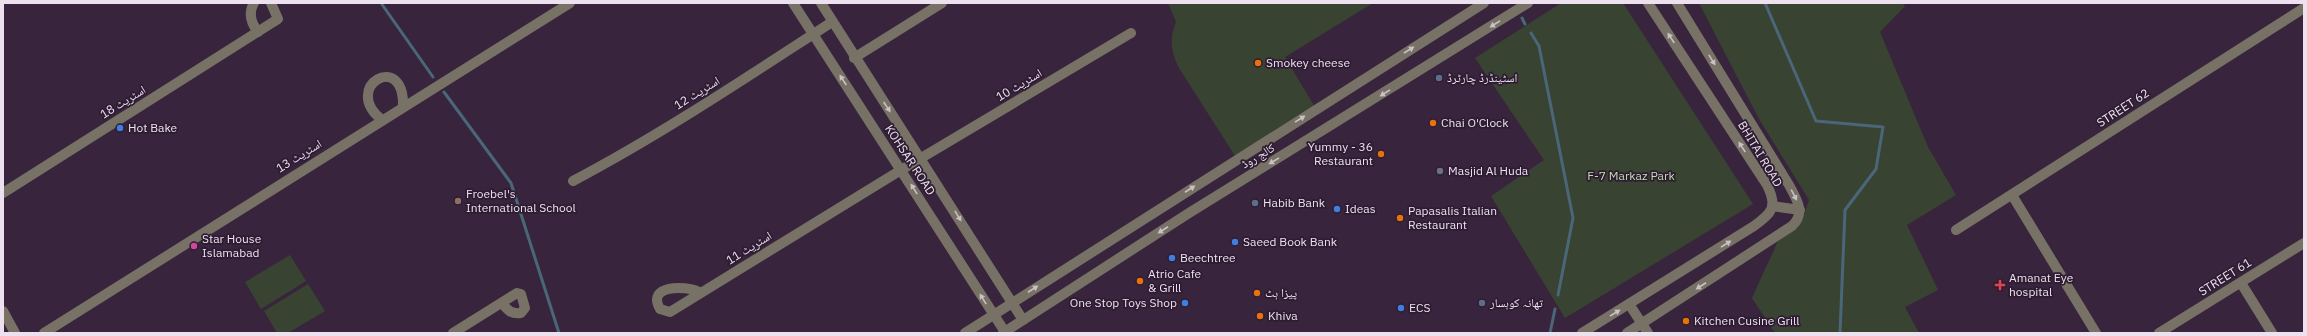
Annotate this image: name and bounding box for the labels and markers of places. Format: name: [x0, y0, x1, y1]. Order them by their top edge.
place label: Smokey cheese: [1266, 55, 1351, 70]
marker: Smokey cheese: [1253, 58, 1263, 68]
place label: اسٹینڈرڈ چارٹرڈ: [1447, 70, 1517, 85]
marker: اسٹینڈرڈ چارٹرڈ: [1434, 73, 1444, 83]
place label: Chai O'Clock: [1441, 115, 1509, 130]
marker: Chai O'Clock: [1428, 118, 1438, 128]
place label: Hot Bake: [128, 120, 178, 135]
marker: Hot Bake: [115, 123, 125, 133]
place label: Yummy - 36 Restaurant: [1308, 139, 1373, 168]
marker: Yummy - 36 Restaurant: [1376, 149, 1386, 159]
place label: Masjid Al Huda: [1448, 163, 1529, 178]
marker: Masjid Al Huda: [1435, 166, 1445, 176]
place label: Froebel's International School: [466, 186, 576, 215]
place label: Habib Bank: [1263, 195, 1326, 210]
marker: Froebel's International School: [453, 196, 463, 206]
marker: Habib Bank: [1250, 198, 1260, 208]
place label: Ideas: [1345, 201, 1376, 216]
place label: Papasalis Italian Restaurant: [1408, 203, 1497, 232]
marker: Ideas: [1332, 204, 1342, 214]
marker: Papasalis Italian Restaurant: [1395, 213, 1405, 223]
place label: Star House Islamabad: [202, 231, 262, 260]
place label: Saeed Book Bank: [1243, 234, 1338, 249]
marker: Saeed Book Bank: [1230, 237, 1240, 247]
marker: Star House Islamabad: [189, 241, 199, 251]
place label: Beechtree: [1180, 250, 1236, 265]
marker: Beechtree: [1167, 253, 1177, 263]
place label: Atrio Cafe & Grill: [1148, 266, 1202, 295]
place label: Amanat Eye hospital: [2009, 270, 2074, 299]
marker: Atrio Cafe & Grill: [1135, 276, 1145, 286]
marker: Amanat Eye hospital: [1994, 279, 2006, 291]
place label: پیزا ہٹ: [1265, 285, 1298, 300]
marker: پیزا ہٹ: [1252, 288, 1262, 298]
place label: One Stop Toys Shop: [1070, 295, 1177, 310]
place label: تھانہ کوہسار: [1489, 295, 1543, 310]
marker: One Stop Toys Shop: [1180, 298, 1190, 308]
marker: تھانہ کوہسار: [1477, 298, 1487, 308]
place label: ECS: [1409, 300, 1430, 315]
marker: ECS: [1396, 303, 1406, 313]
place label: Khiva: [1268, 308, 1298, 323]
marker: Khiva: [1255, 311, 1265, 321]
place label: Kitchen Cusine Grill: [1694, 313, 1799, 328]
marker: Kitchen Cusine Grill: [1681, 316, 1691, 326]

